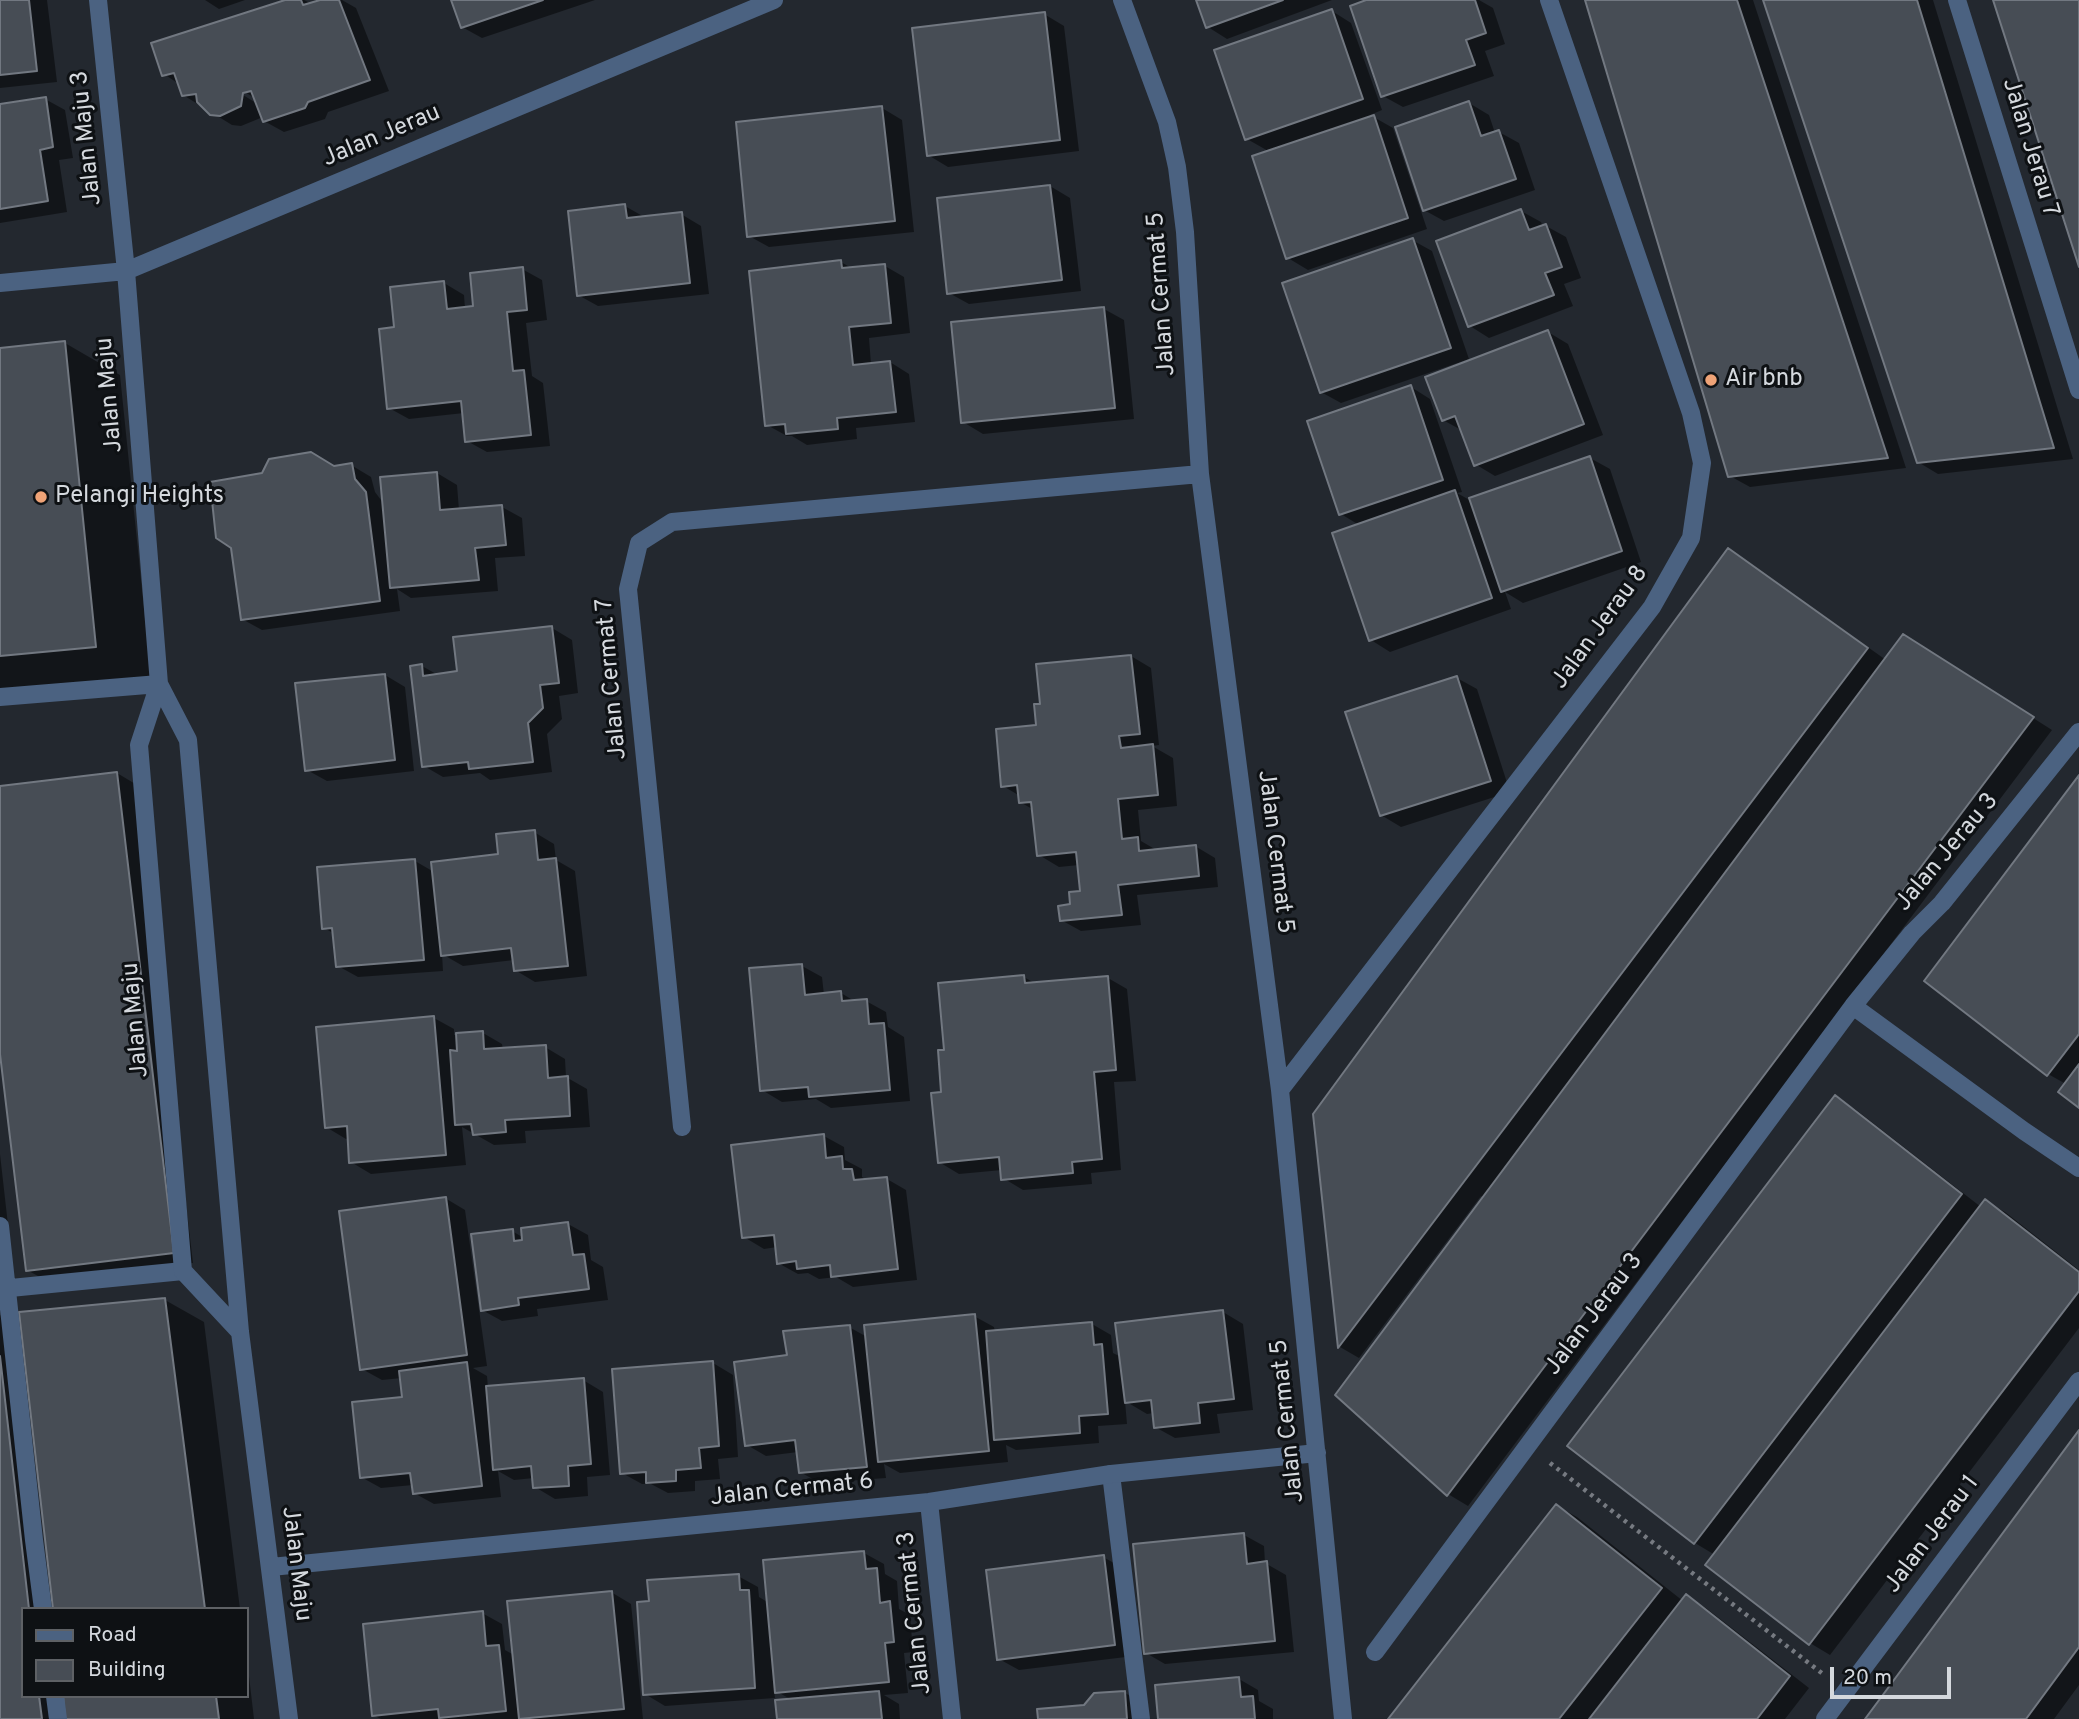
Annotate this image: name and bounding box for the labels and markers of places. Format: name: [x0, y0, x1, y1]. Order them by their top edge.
place label: Air bnb: [1725, 366, 1803, 394]
marker: Air bnb: [1703, 372, 1719, 388]
place label: Pelangi Heights: [55, 483, 224, 511]
marker: Pelangi Heights: [33, 489, 49, 505]

